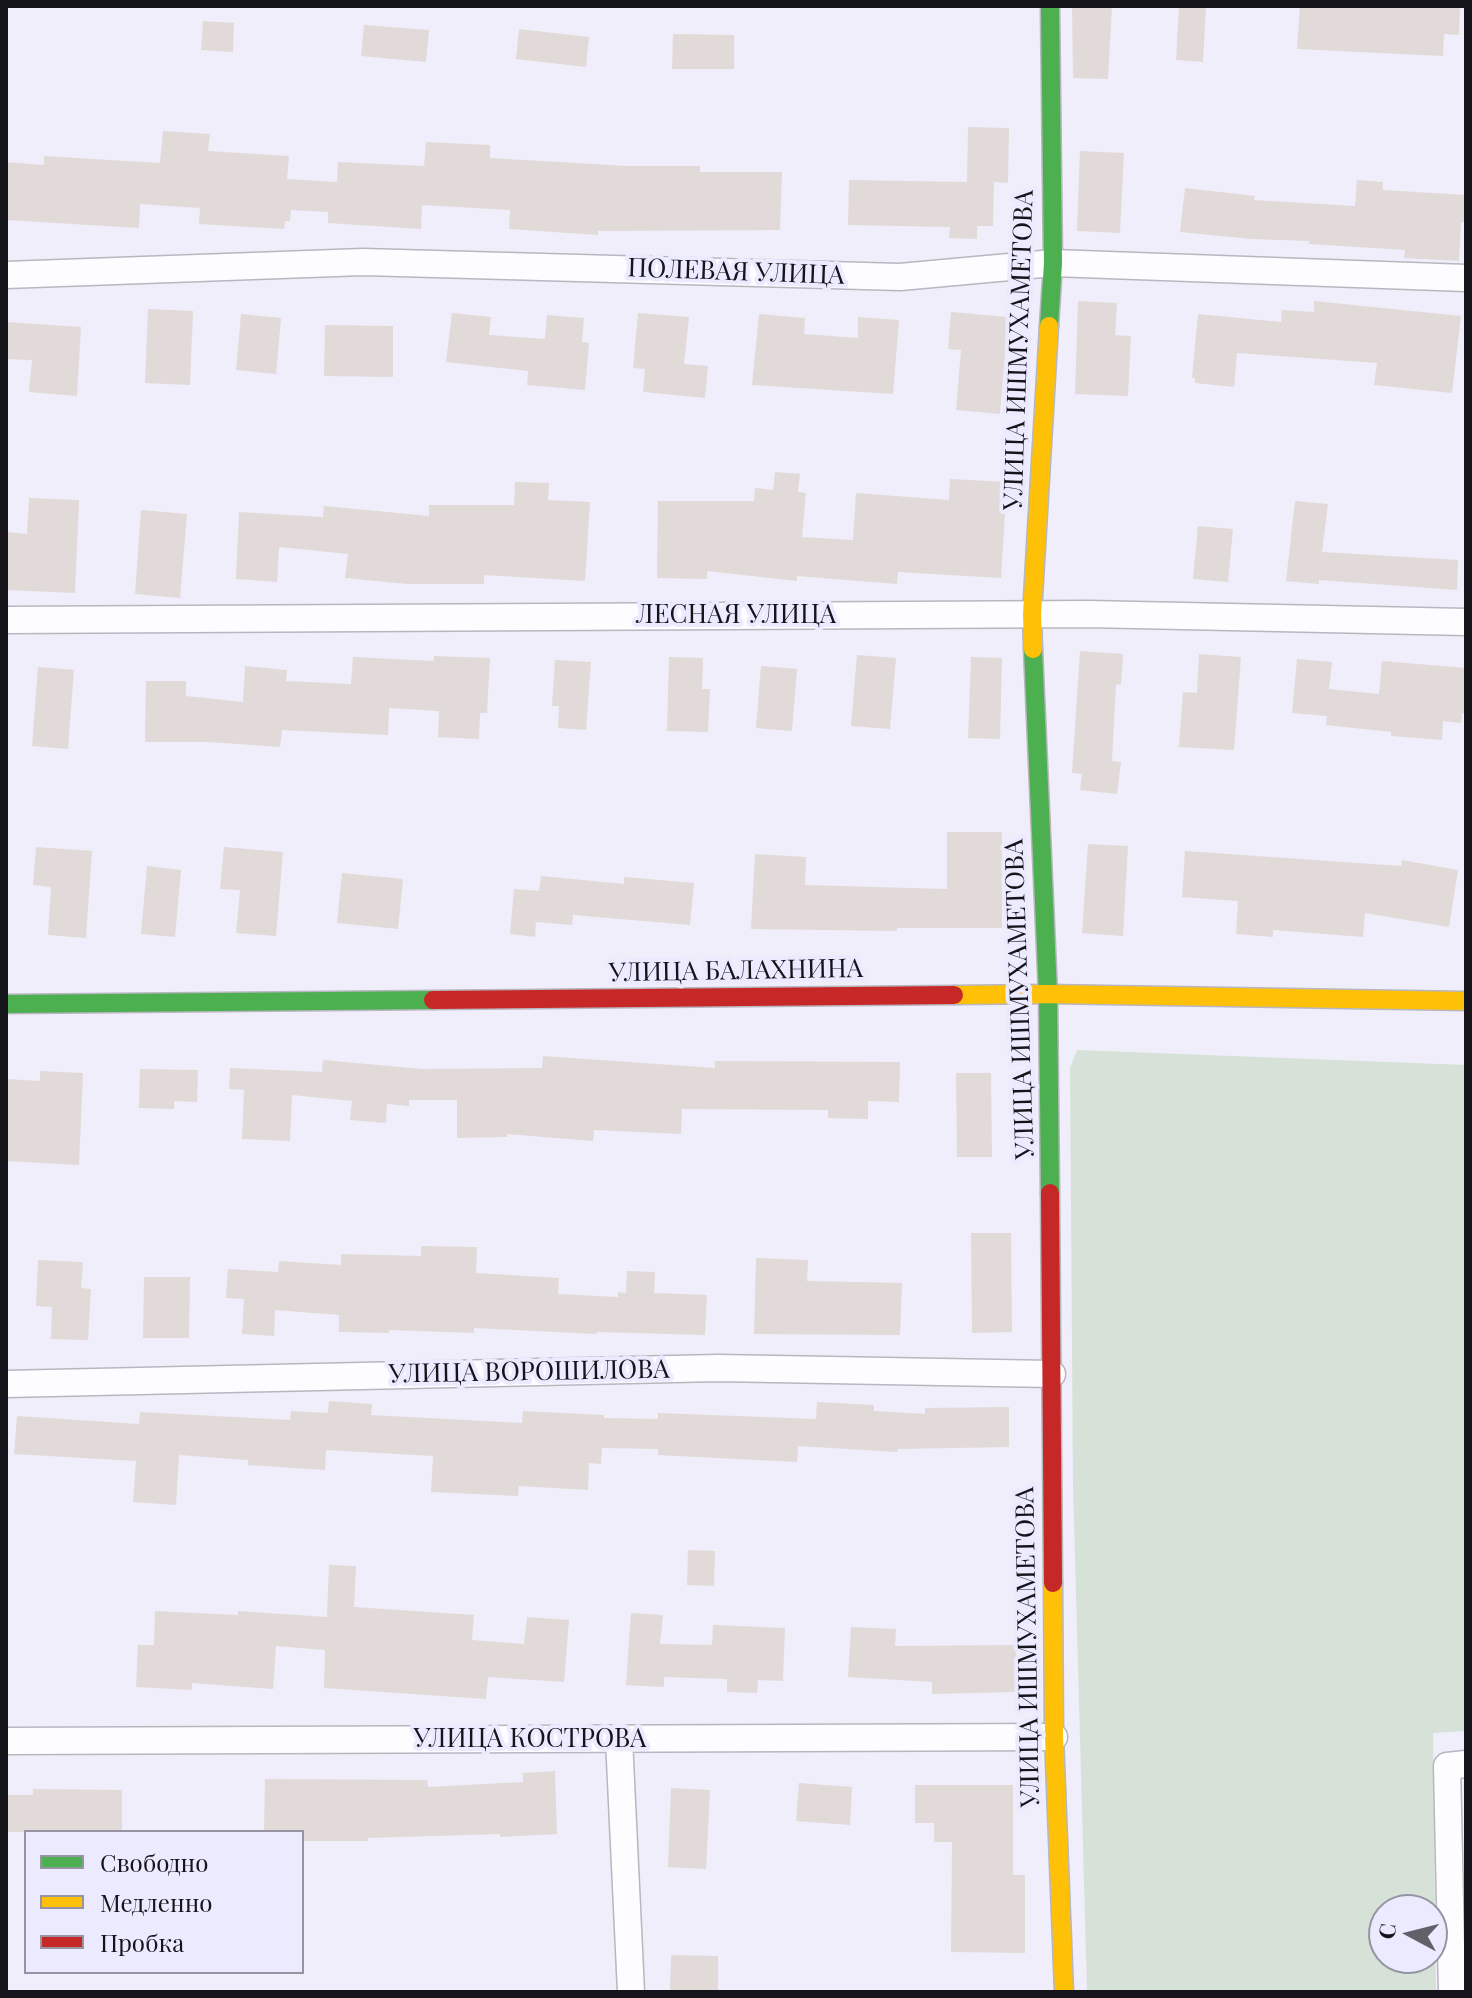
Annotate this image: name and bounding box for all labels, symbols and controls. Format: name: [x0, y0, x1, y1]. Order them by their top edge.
street label: УЛИЦА ИШМУХАМЕТОВА: [998, 189, 1040, 511]
street label: ПОЛЕВАЯ УЛИЦА: [627, 253, 845, 291]
street label: ЛЕСНАЯ УЛИЦА: [636, 599, 836, 631]
street label: УЛИЦА ИШМУХАМЕТОВА: [999, 838, 1041, 1160]
street label: УЛИЦА БАЛАХНИНА: [609, 953, 863, 989]
street label: УЛИЦА ВОРОШИЛОВА: [388, 1354, 670, 1390]
street label: УЛИЦА ИШМУХАМЕТОВА: [1010, 1486, 1046, 1808]
street label: УЛИЦА КОСТРОВА: [414, 1723, 646, 1755]
legend: [24, 1830, 304, 1974]
text: Свободно: [100, 1846, 208, 1878]
text: Медленно: [100, 1886, 213, 1918]
north arrow: [1368, 1894, 1448, 1974]
text: С: [1370, 1922, 1402, 1941]
text: Пробка: [100, 1926, 184, 1958]

